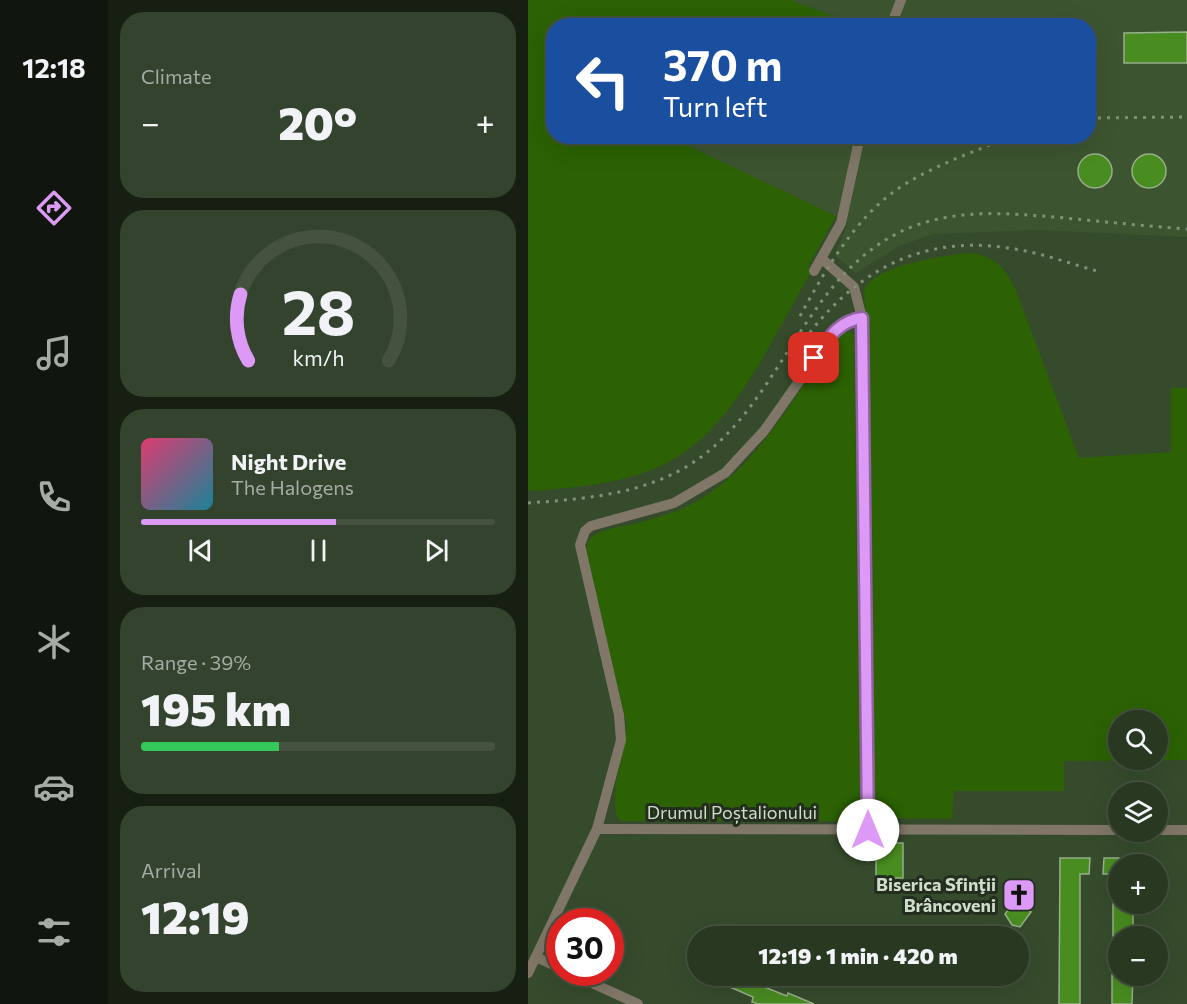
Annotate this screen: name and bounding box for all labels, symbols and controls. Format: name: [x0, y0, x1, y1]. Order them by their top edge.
text: 370 m: [663, 38, 782, 90]
icon: left: [564, 42, 642, 120]
text: 12:18: [22, 51, 86, 84]
text: Climate: [141, 64, 211, 88]
text: Turn left: [663, 90, 767, 123]
text: 20°: [278, 94, 357, 149]
text: −: [141, 101, 160, 142]
text: +: [476, 101, 495, 142]
icon: directions: [33, 187, 75, 229]
text: 28: [281, 272, 355, 348]
icon: music: [33, 332, 75, 374]
pin: [788, 332, 839, 383]
icon: arrive: [797, 341, 830, 374]
text: km/h: [292, 344, 344, 370]
text: Night Drive: [231, 448, 346, 475]
text: The Halogens: [231, 475, 354, 499]
icon: phone: [33, 476, 75, 518]
icon: previous: [184, 534, 217, 567]
icon: pause: [302, 534, 335, 567]
icon: next: [420, 534, 453, 567]
icon: climate: [33, 621, 75, 663]
text: Range · 39%: [141, 650, 251, 674]
text: 195 km: [141, 680, 291, 735]
map controls: [1108, 710, 1168, 986]
button: search: [1108, 710, 1168, 770]
icon: car: [33, 766, 75, 808]
button: layers: [1108, 782, 1168, 842]
position arrow: [836, 798, 900, 862]
street label: Drumul Poștalionului: [647, 801, 817, 824]
button: +: [1108, 854, 1168, 914]
text: Arrival: [141, 858, 202, 882]
place label: Biserica Sfinţii Brâncoveni: [876, 873, 996, 916]
church icon: Biserica Sfinţii Brâncoveni: [1001, 877, 1037, 913]
text: 12:19: [141, 888, 250, 943]
speed limit sign: 30: [546, 908, 624, 986]
icon: filters: [33, 911, 75, 953]
button: −: [1108, 926, 1168, 986]
text: 12:19 · 1 min · 420 m: [758, 942, 958, 969]

